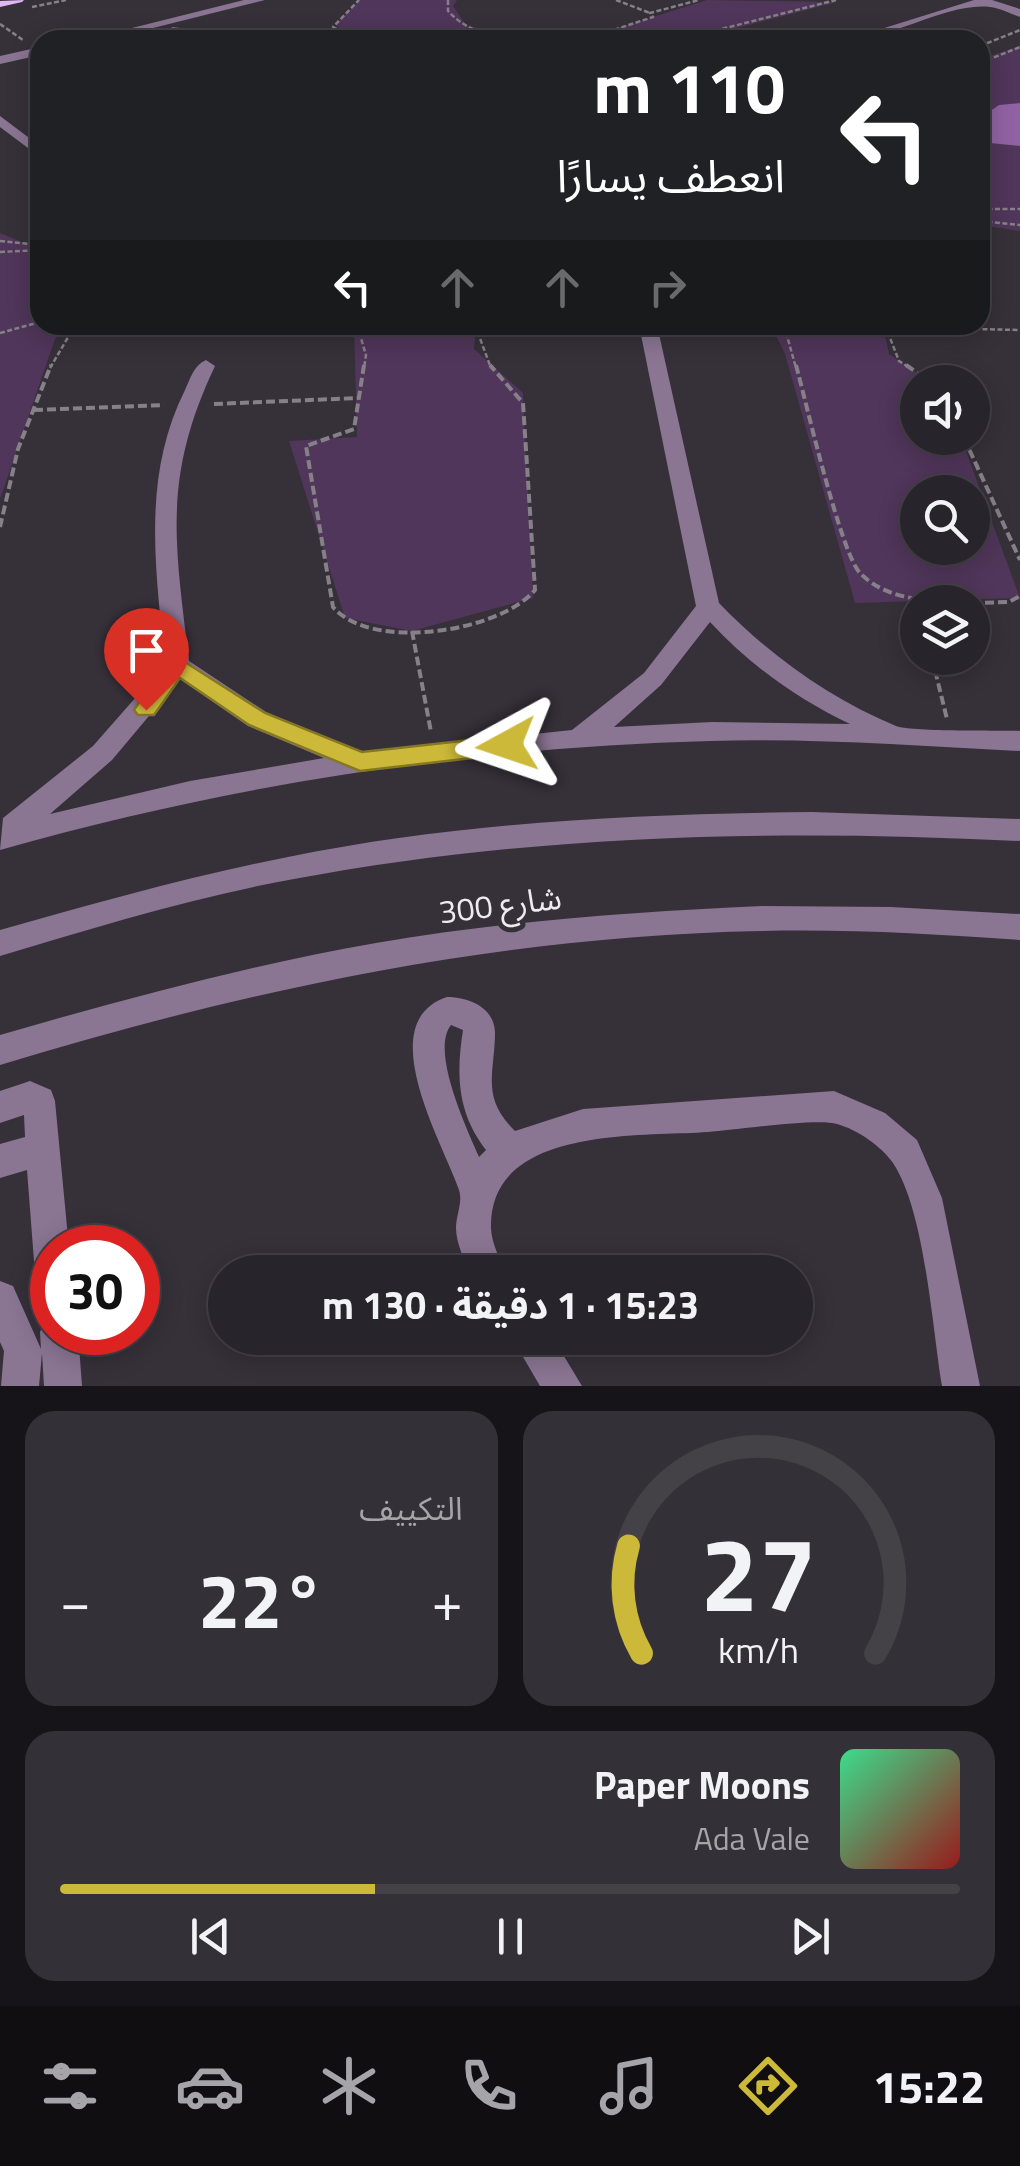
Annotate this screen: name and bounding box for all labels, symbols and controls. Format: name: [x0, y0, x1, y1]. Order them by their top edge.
text: 110 m: [593, 34, 785, 140]
icon: left: [820, 70, 950, 200]
text: انعطف يسارًا: [557, 141, 785, 209]
icon: left: [325, 260, 380, 315]
icon: ahead: [430, 260, 485, 315]
icon: ahead: [535, 260, 590, 315]
icon: right: [640, 260, 695, 315]
map controls: [900, 365, 990, 675]
button: sound: [900, 365, 990, 455]
button: search: [900, 475, 990, 565]
button: layers: [900, 585, 990, 675]
pin: [104, 608, 189, 711]
icon: arrive: [119, 623, 174, 678]
position arrow: [455, 693, 559, 797]
street label: شارع 300: [436, 873, 564, 936]
speed limit sign: 30: [30, 1225, 160, 1355]
text: 15:23 · 1 دقيقة · 130 m: [322, 1276, 699, 1334]
text: التكييف: [359, 1484, 463, 1532]
text: 27: [701, 1493, 817, 1651]
text: 22°: [198, 1543, 324, 1657]
text: −: [60, 1559, 91, 1642]
text: +: [432, 1559, 462, 1642]
text: km/h: [718, 1622, 799, 1677]
text: Paper Moons: [594, 1756, 810, 1814]
text: Ada Vale: [694, 1814, 810, 1862]
icon: previous: [183, 1909, 238, 1964]
icon: pause: [483, 1909, 538, 1964]
icon: next: [783, 1909, 838, 1964]
icon: filters: [35, 2051, 105, 2121]
icon: car: [175, 2051, 245, 2121]
icon: climate: [314, 2051, 384, 2121]
icon: phone: [454, 2051, 524, 2121]
icon: music: [594, 2051, 664, 2121]
icon: directions: [733, 2051, 803, 2121]
text: 15:22: [873, 2052, 985, 2120]

